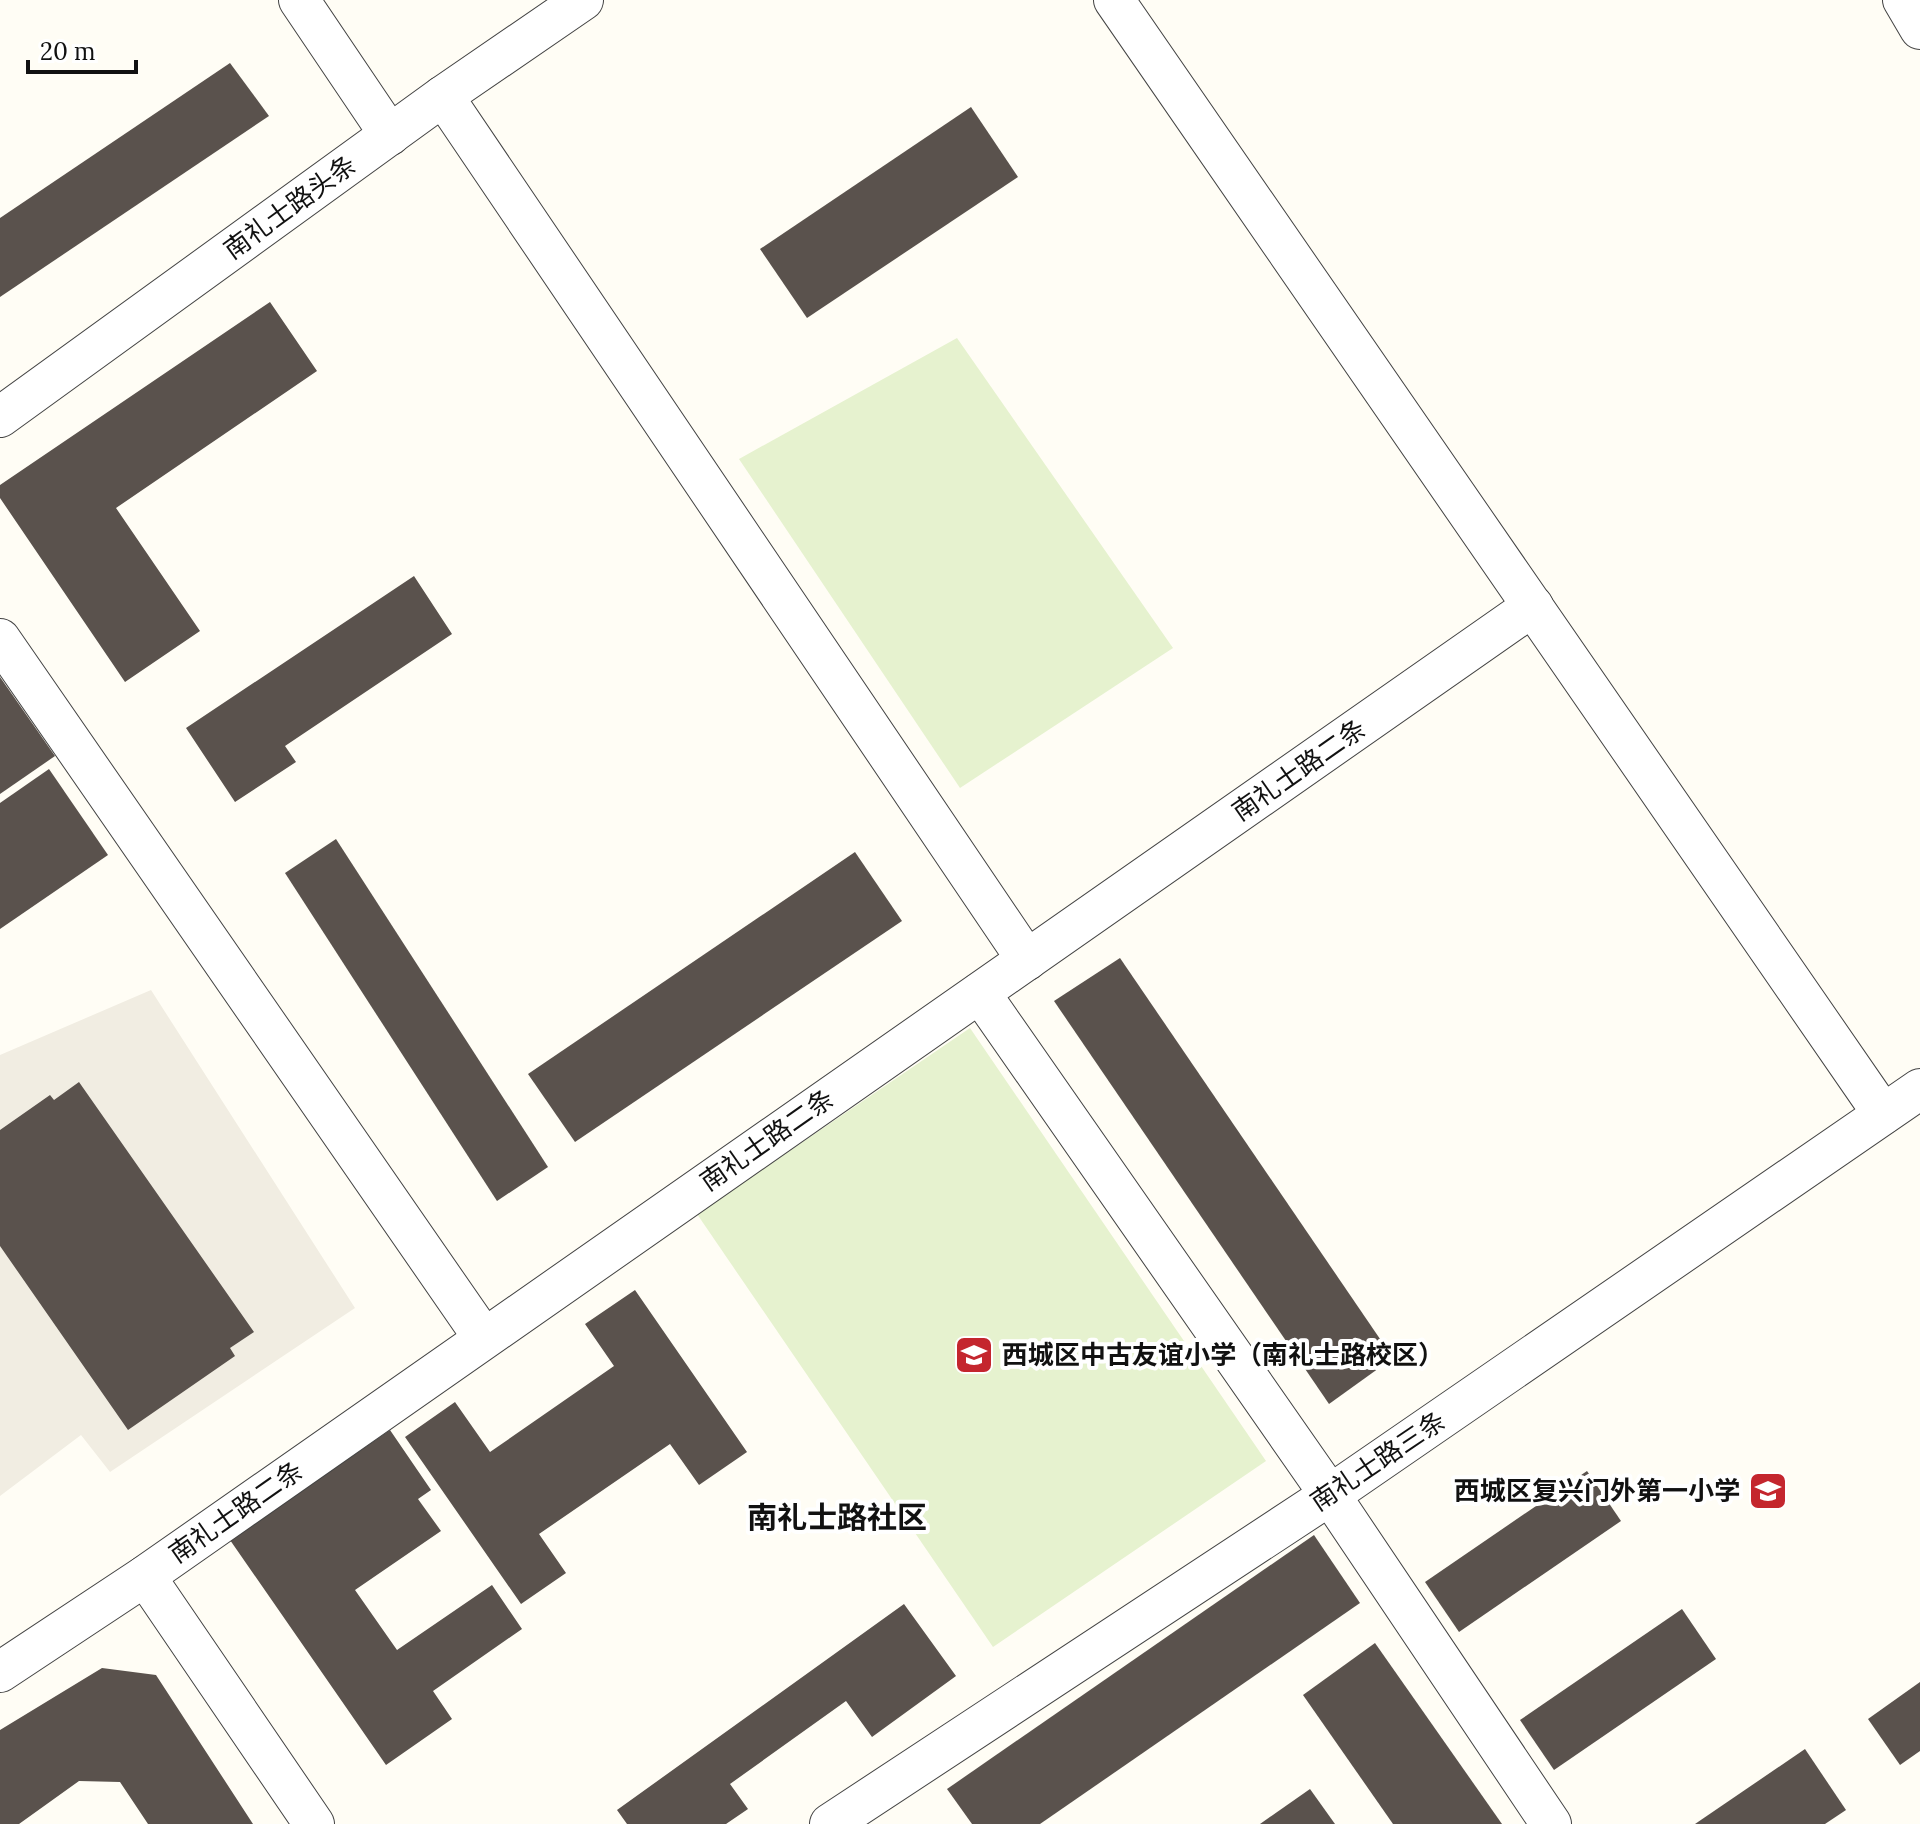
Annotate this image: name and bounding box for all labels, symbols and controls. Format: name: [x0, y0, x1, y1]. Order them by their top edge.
scale bar: [28, 24, 136, 74]
text: 20 m: [40, 36, 96, 67]
street label: 南礼士路头条: [217, 147, 363, 266]
street label: 南礼士路二条: [1225, 711, 1372, 828]
street label: 南礼士路二条: [693, 1081, 840, 1198]
school or university icon: 西城区中古友谊小学（南礼士路校区）: [953, 1334, 995, 1376]
place label: 西城区中古友谊小学（南礼士路校区）: [1002, 1338, 1444, 1371]
street label: 南礼士路三条: [1304, 1403, 1452, 1518]
street label: 南礼士路二条: [162, 1453, 309, 1570]
school or university icon: 西城区复兴门外第一小学: [1747, 1470, 1789, 1512]
place label: 西城区复兴门外第一小学: [1454, 1474, 1740, 1507]
district label: 南礼士路社区: [747, 1498, 927, 1536]

